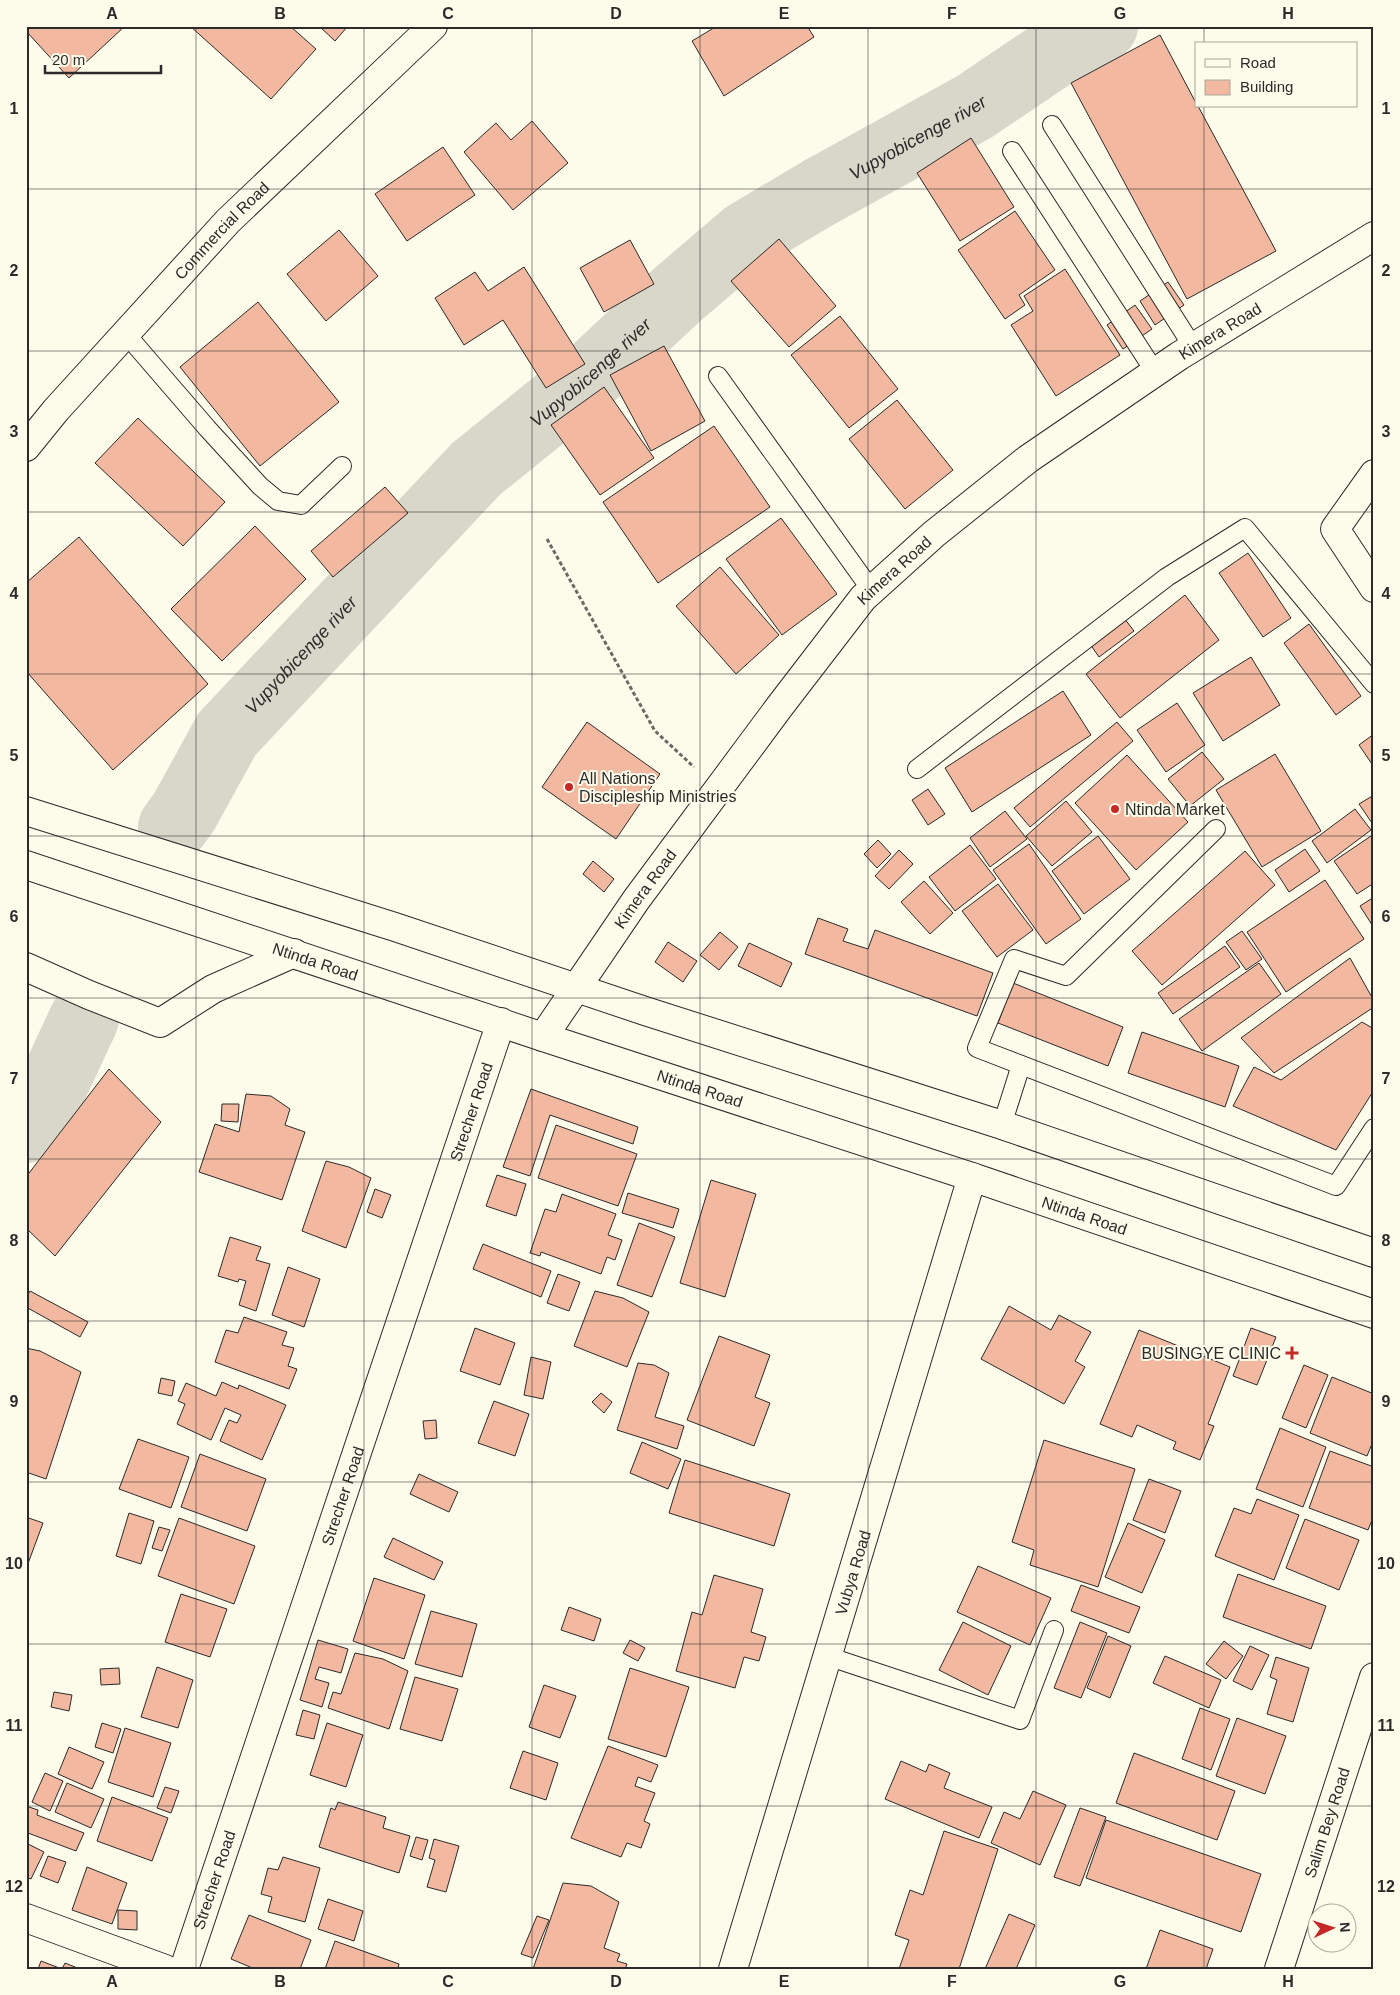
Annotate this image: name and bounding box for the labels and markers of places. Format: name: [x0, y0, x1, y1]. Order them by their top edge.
place label: All Nations Discipleship Ministries: [579, 770, 736, 805]
marker: All Nations Discipleship Ministries: [563, 781, 575, 793]
place label: Ntinda Market: [1125, 801, 1225, 818]
marker: Ntinda Market: [1109, 803, 1121, 815]
place label: BUSINGYE CLINIC: [1141, 1345, 1281, 1362]
marker: BUSINGYE CLINIC: [1285, 1346, 1299, 1360]

